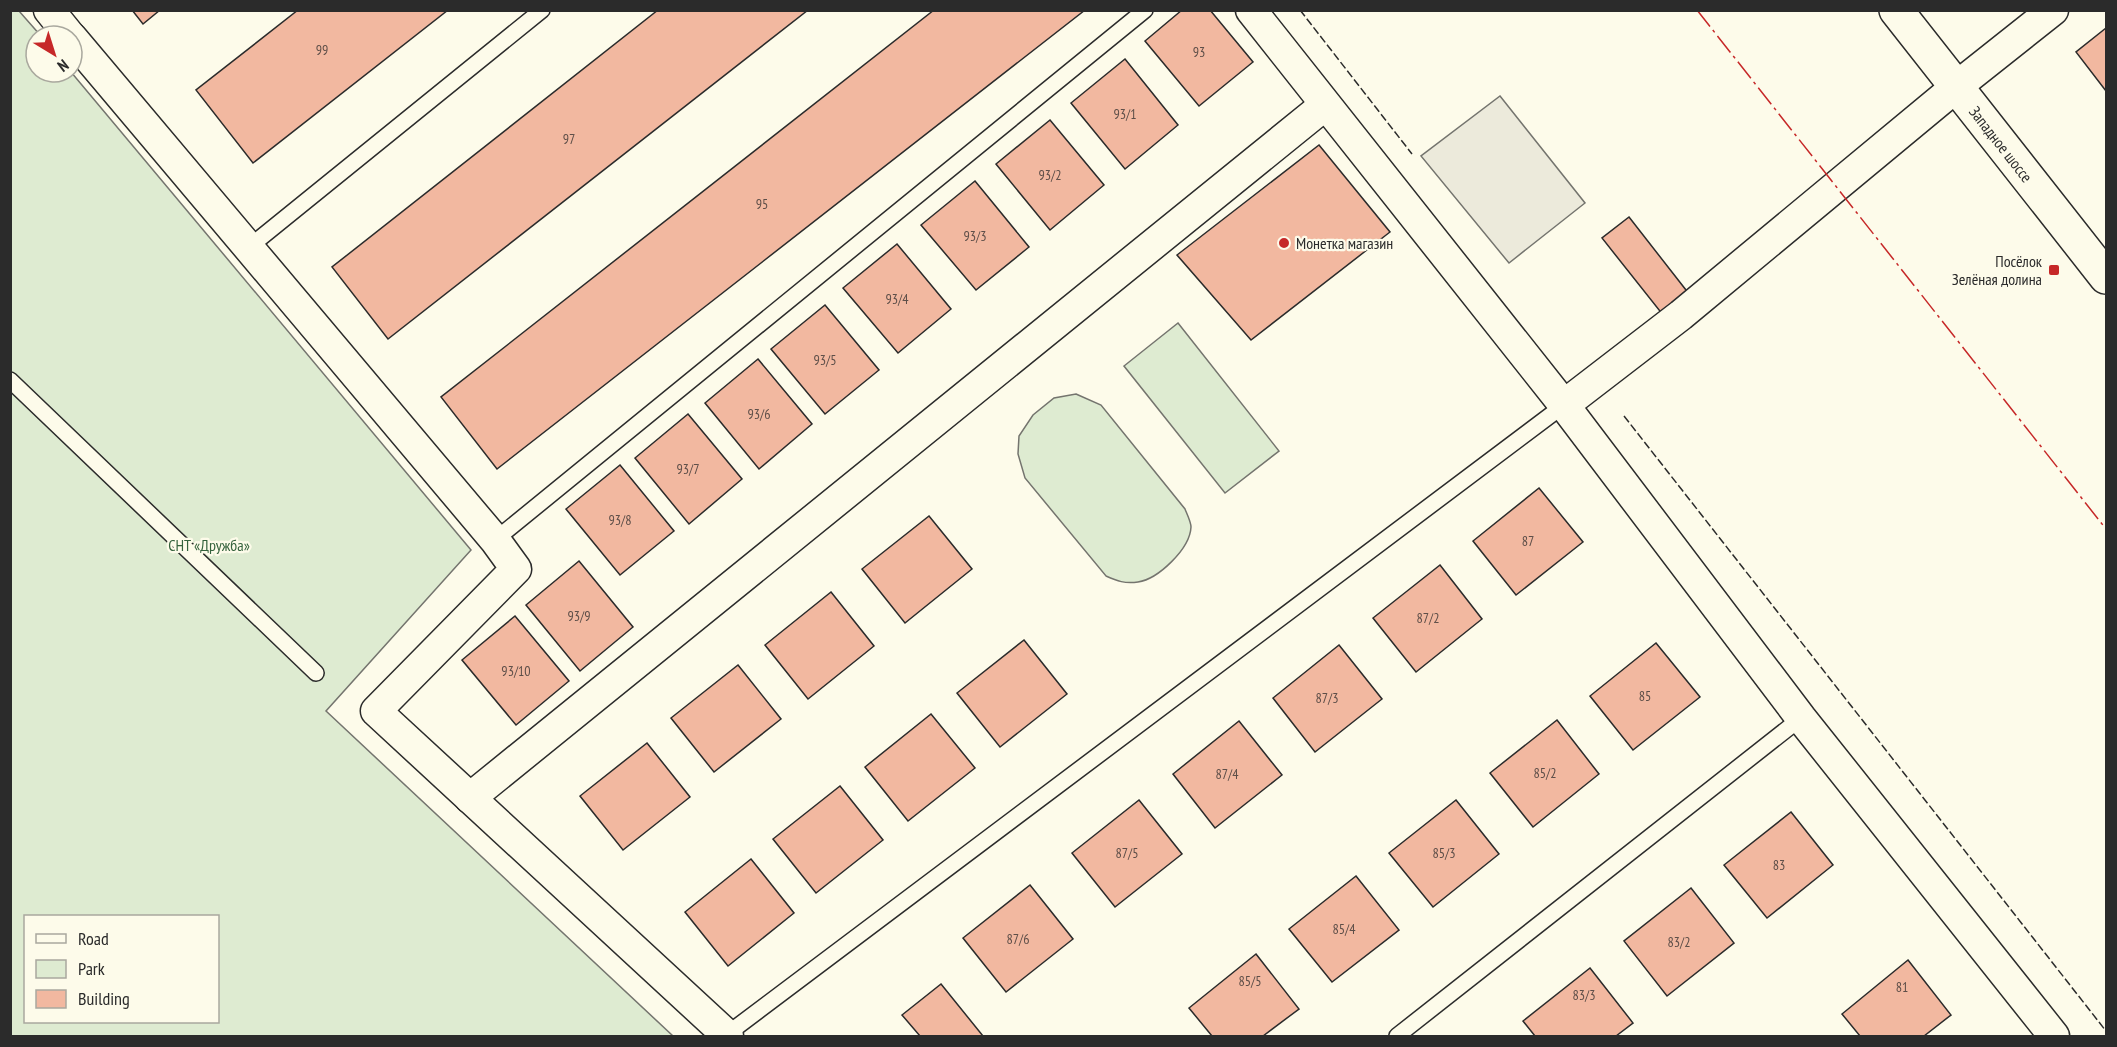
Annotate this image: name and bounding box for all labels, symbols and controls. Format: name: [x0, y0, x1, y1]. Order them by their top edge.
north arrow: [24, 24, 84, 84]
house number: 99: [316, 41, 328, 59]
house number: 93: [1193, 43, 1205, 61]
text: N: [54, 55, 73, 76]
street label: Западное шоссе: [1965, 102, 2037, 186]
house number: 93/1: [1113, 105, 1137, 123]
house number: 97: [563, 130, 575, 148]
house number: 93/2: [1038, 166, 1062, 184]
house number: 95: [756, 195, 768, 213]
house number: 93/3: [963, 227, 987, 245]
place label: Монетка магазин: [1296, 233, 1393, 253]
marker: Монетка магазин: [1277, 236, 1291, 250]
place label: Посёлок Зелёная долина: [1952, 251, 2043, 289]
marker: Посёлок Зелёная долина: [2047, 263, 2061, 277]
house number: 93/4: [885, 290, 909, 308]
house number: 93/5: [813, 351, 837, 369]
house number: 93/6: [747, 405, 771, 423]
house number: 93/7: [676, 460, 700, 478]
house number: 93/8: [608, 511, 632, 529]
house number: 87: [1522, 532, 1534, 550]
park label: СНТ «Дружба»: [168, 535, 250, 555]
house number: 93/9: [567, 607, 591, 625]
house number: 87/2: [1416, 609, 1440, 627]
house number: 93/10: [501, 662, 531, 680]
house number: 85: [1639, 687, 1651, 705]
house number: 87/3: [1315, 689, 1339, 707]
house number: 85/2: [1533, 764, 1557, 782]
house number: 87/4: [1215, 765, 1239, 783]
house number: 87/5: [1115, 844, 1139, 862]
house number: 85/3: [1432, 844, 1456, 862]
house number: 83: [1773, 856, 1785, 874]
legend: [24, 915, 219, 1023]
house number: 85/4: [1332, 920, 1356, 938]
text: Road: [78, 927, 109, 950]
house number: 87/6: [1006, 930, 1030, 948]
house number: 83/2: [1667, 933, 1691, 951]
text: Park: [78, 957, 105, 980]
house number: 85/5: [1238, 972, 1262, 990]
house number: 81: [1896, 978, 1908, 996]
house number: 83/3: [1572, 986, 1596, 1004]
text: Building: [78, 987, 130, 1010]

